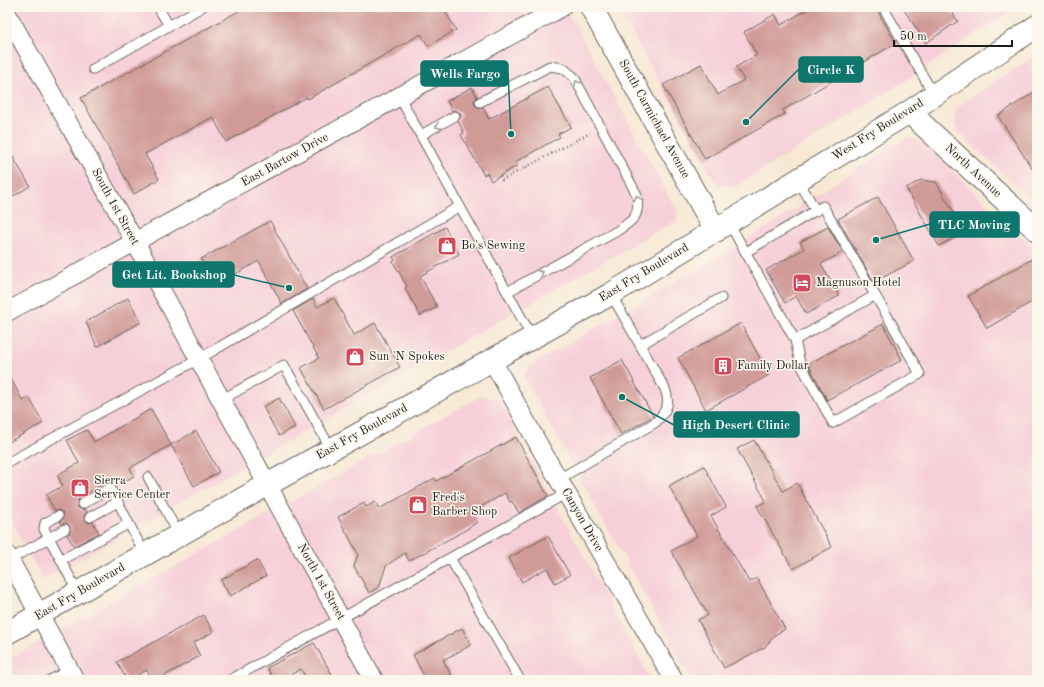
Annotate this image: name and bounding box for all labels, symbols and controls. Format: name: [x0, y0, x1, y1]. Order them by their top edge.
scale bar: [894, 22, 1012, 48]
text: 50 m: [900, 30, 927, 43]
callout: Circle K: [799, 57, 863, 82]
street label: South Carmichael Avenue: [616, 58, 692, 181]
callout: Wells Fargo: [421, 61, 508, 86]
text: Circle K: [807, 64, 855, 77]
text: Wells Fargo: [430, 68, 500, 81]
one-way arrow: [574, 80, 581, 87]
street label: West Fry Boulevard: [830, 97, 926, 163]
one-way arrow: [435, 121, 442, 128]
street label: East Bartow Drive: [239, 131, 331, 189]
street label: North Avenue: [942, 142, 1004, 200]
street label: South 1st Street: [89, 167, 141, 247]
one-way arrow: [633, 194, 641, 201]
callout: TLC Moving: [930, 212, 1019, 237]
text: TLC Moving: [938, 219, 1011, 232]
shop icon: Bo's Sewing: [436, 235, 458, 257]
place label: Bo's Sewing: [461, 240, 526, 252]
street label: East Fry Boulevard: [597, 242, 691, 304]
callout: Get Lit. Bookshop: [113, 262, 234, 287]
text: Get Lit. Bookshop: [122, 269, 226, 282]
one-way arrow: [537, 270, 545, 278]
hotel icon: Magnuson Hotel: [791, 272, 813, 294]
place label: Magnuson Hotel: [816, 277, 901, 289]
shop icon: Sun 'N Spokes: [344, 346, 366, 368]
place label: Sun 'N Spokes: [369, 351, 445, 363]
building icon: Family Dollar: [712, 355, 734, 377]
place label: Family Dollar: [737, 360, 809, 372]
street label: East Fry Boulevard: [314, 402, 410, 462]
callout: High Desert Clinic: [674, 412, 799, 437]
text: High Desert Clinic: [682, 419, 790, 432]
place label: Sierra Service Center: [94, 475, 170, 501]
shop icon: Sierra Service Center: [69, 477, 91, 499]
street label: Canyon Drive: [559, 486, 605, 554]
place label: Fred's Barber Shop: [432, 492, 497, 518]
shop icon: Fred's Barber Shop: [407, 494, 429, 516]
street label: North 1st Street: [295, 542, 347, 622]
street label: East Fry Boulevard: [33, 561, 127, 623]

